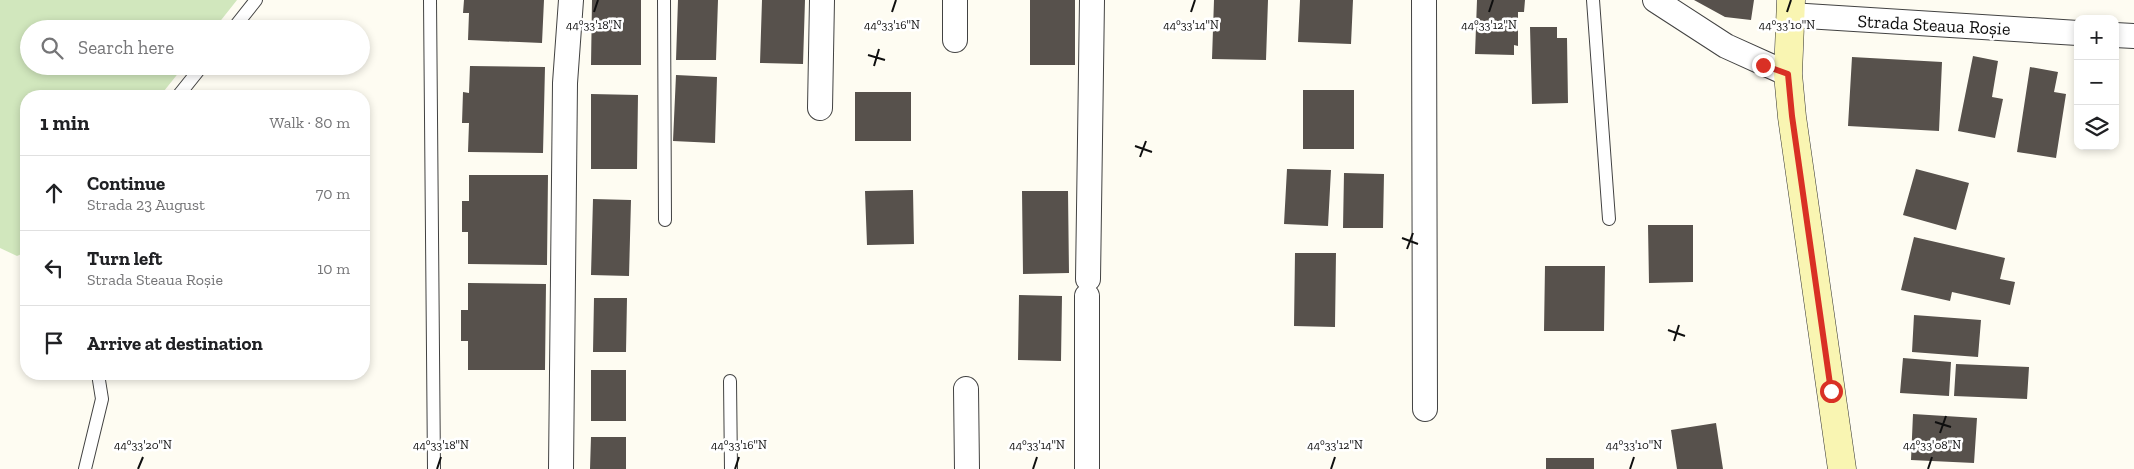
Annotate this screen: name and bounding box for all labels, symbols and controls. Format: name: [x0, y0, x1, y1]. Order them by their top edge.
street label: Strada Steaua Roșie: [1857, 10, 2011, 40]
map controls: [2074, 15, 2119, 150]
button: +: [2074, 15, 2119, 60]
text: 44°33'18"N: [566, 18, 622, 32]
text: 44°33'16"N: [864, 18, 920, 32]
text: 44°33'14"N: [1163, 18, 1219, 32]
text: 44°33'12"N: [1461, 18, 1517, 32]
text: 44°33'10"N: [1759, 18, 1815, 32]
search box: [20, 20, 370, 75]
icon: search: [38, 34, 66, 62]
text: Search here: [78, 36, 174, 59]
route end: [1752, 54, 1775, 77]
button: −: [2074, 60, 2119, 105]
button: layers: [2074, 105, 2119, 150]
text: 1 min: [40, 110, 90, 135]
text: Walk · 80 m: [269, 113, 350, 132]
text: Continue: [87, 172, 165, 195]
icon: ahead: [40, 179, 68, 207]
text: 70 m: [316, 184, 350, 203]
text: Strada 23 August: [87, 195, 205, 214]
text: Turn left: [87, 247, 162, 270]
icon: left: [40, 254, 68, 282]
text: 10 m: [317, 259, 350, 278]
text: Strada Steaua Roșie: [87, 270, 223, 289]
icon: arrive: [40, 329, 68, 357]
text: Arrive at destination: [87, 332, 263, 355]
route start: [1820, 380, 1843, 403]
text: 44°33'20"N: [114, 438, 172, 452]
text: 44°33'18"N: [413, 438, 469, 452]
text: 44°33'16"N: [711, 438, 767, 452]
text: 44°33'14"N: [1009, 438, 1065, 452]
text: 44°33'12"N: [1307, 438, 1363, 452]
text: 44°33'10"N: [1606, 438, 1662, 452]
text: 44°33'08"N: [1903, 438, 1961, 452]

